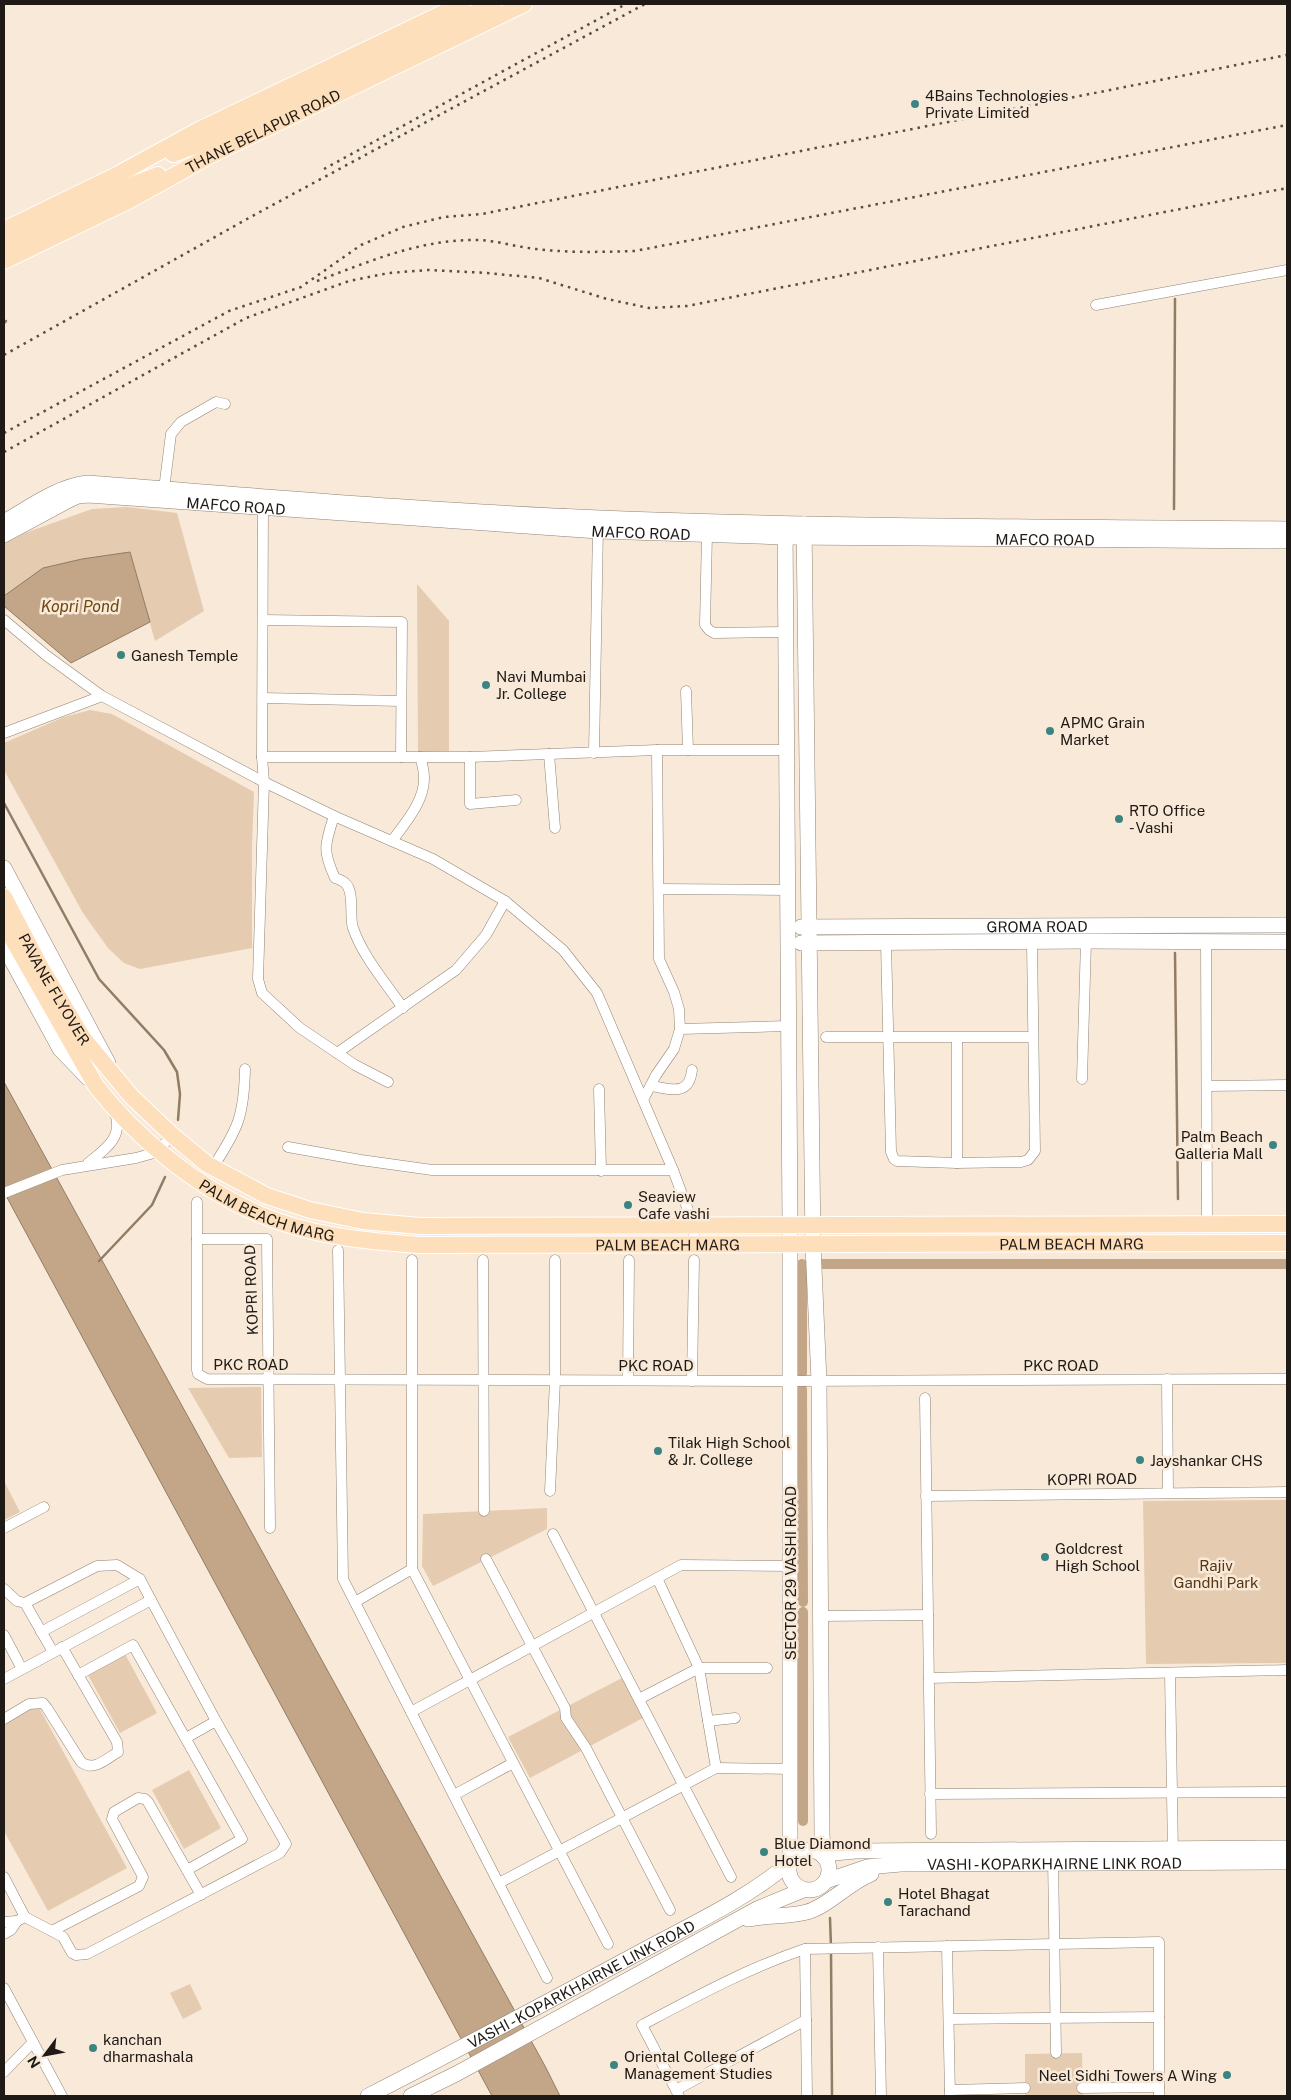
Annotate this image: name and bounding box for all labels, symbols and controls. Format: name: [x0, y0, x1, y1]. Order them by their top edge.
street label: THANE BELAPUR ROAD: [183, 86, 343, 176]
place label: 4Bains Technologies Private Limited: [925, 87, 1068, 121]
marker: 4Bains Technologies Private Limited: [909, 98, 921, 110]
street label: MAFCO ROAD: [186, 493, 286, 517]
street label: MAFCO ROAD: [591, 522, 691, 542]
street label: MAFCO ROAD: [995, 530, 1095, 548]
water label: Kopri Pond: [41, 597, 120, 616]
place label: Ganesh Temple: [131, 647, 238, 664]
marker: Ganesh Temple: [115, 649, 127, 661]
place label: Navi Mumbai Jr. College: [496, 668, 586, 702]
marker: Navi Mumbai Jr. College: [480, 679, 492, 691]
place label: APMC Grain Market: [1060, 714, 1145, 748]
marker: APMC Grain Market: [1044, 725, 1056, 737]
place label: RTO Office - Vashi: [1129, 802, 1205, 836]
marker: RTO Office - Vashi: [1113, 813, 1125, 825]
street label: GROMA ROAD: [986, 917, 1088, 935]
street label: PAVANE FLYOVER: [16, 930, 94, 1048]
place label: Palm Beach Galleria Mall: [1175, 1128, 1263, 1162]
marker: Palm Beach Galleria Mall: [1267, 1139, 1279, 1151]
street label: PALM BEACH MARG: [196, 1175, 336, 1244]
place label: Seaview Cafe vashi: [638, 1188, 710, 1222]
marker: Seaview Cafe vashi: [622, 1199, 634, 1211]
street label: PALM BEACH MARG: [999, 1235, 1144, 1252]
street label: PALM BEACH MARG: [595, 1236, 740, 1253]
street label: KOPRI ROAD: [241, 1245, 261, 1335]
street label: PKC ROAD: [213, 1356, 289, 1373]
street label: PKC ROAD: [618, 1357, 694, 1374]
street label: PKC ROAD: [1023, 1357, 1099, 1374]
place label: Tilak High School & Jr. College: [668, 1434, 791, 1468]
marker: Tilak High School & Jr. College: [652, 1445, 664, 1457]
place label: Jayshankar CHS: [1150, 1452, 1263, 1469]
marker: Jayshankar CHS: [1134, 1454, 1146, 1466]
street label: KOPRI ROAD: [1047, 1470, 1137, 1488]
street label: SECTOR 29 VASHI ROAD: [782, 1486, 799, 1660]
place label: Goldcrest High School: [1055, 1540, 1140, 1574]
marker: Goldcrest High School: [1039, 1551, 1051, 1563]
park label: Rajiv Gandhi Park: [1174, 1557, 1258, 1591]
place label: Blue Diamond Hotel: [774, 1835, 871, 1869]
marker: Blue Diamond Hotel: [758, 1846, 770, 1858]
street label: VASHI - KOPARKHAIRNE LINK ROAD: [927, 1854, 1182, 1872]
place label: Hotel Bhagat Tarachand: [898, 1885, 990, 1919]
marker: Hotel Bhagat Tarachand: [882, 1896, 894, 1908]
street label: VASHI - KOPARKHAIRNE LINK ROAD: [465, 1916, 698, 2051]
north arrow: [20, 2030, 70, 2080]
place label: kanchan dharmashala: [103, 2031, 193, 2065]
marker: kanchan dharmashala: [87, 2042, 99, 2054]
place label: Oriental College of Management Studies: [624, 2048, 772, 2082]
text: N: [24, 2053, 44, 2071]
marker: Oriental College of Management Studies: [608, 2059, 620, 2071]
place label: Neel Sidhi Towers A Wing: [1038, 2067, 1217, 2084]
marker: Neel Sidhi Towers A Wing: [1221, 2069, 1233, 2081]

